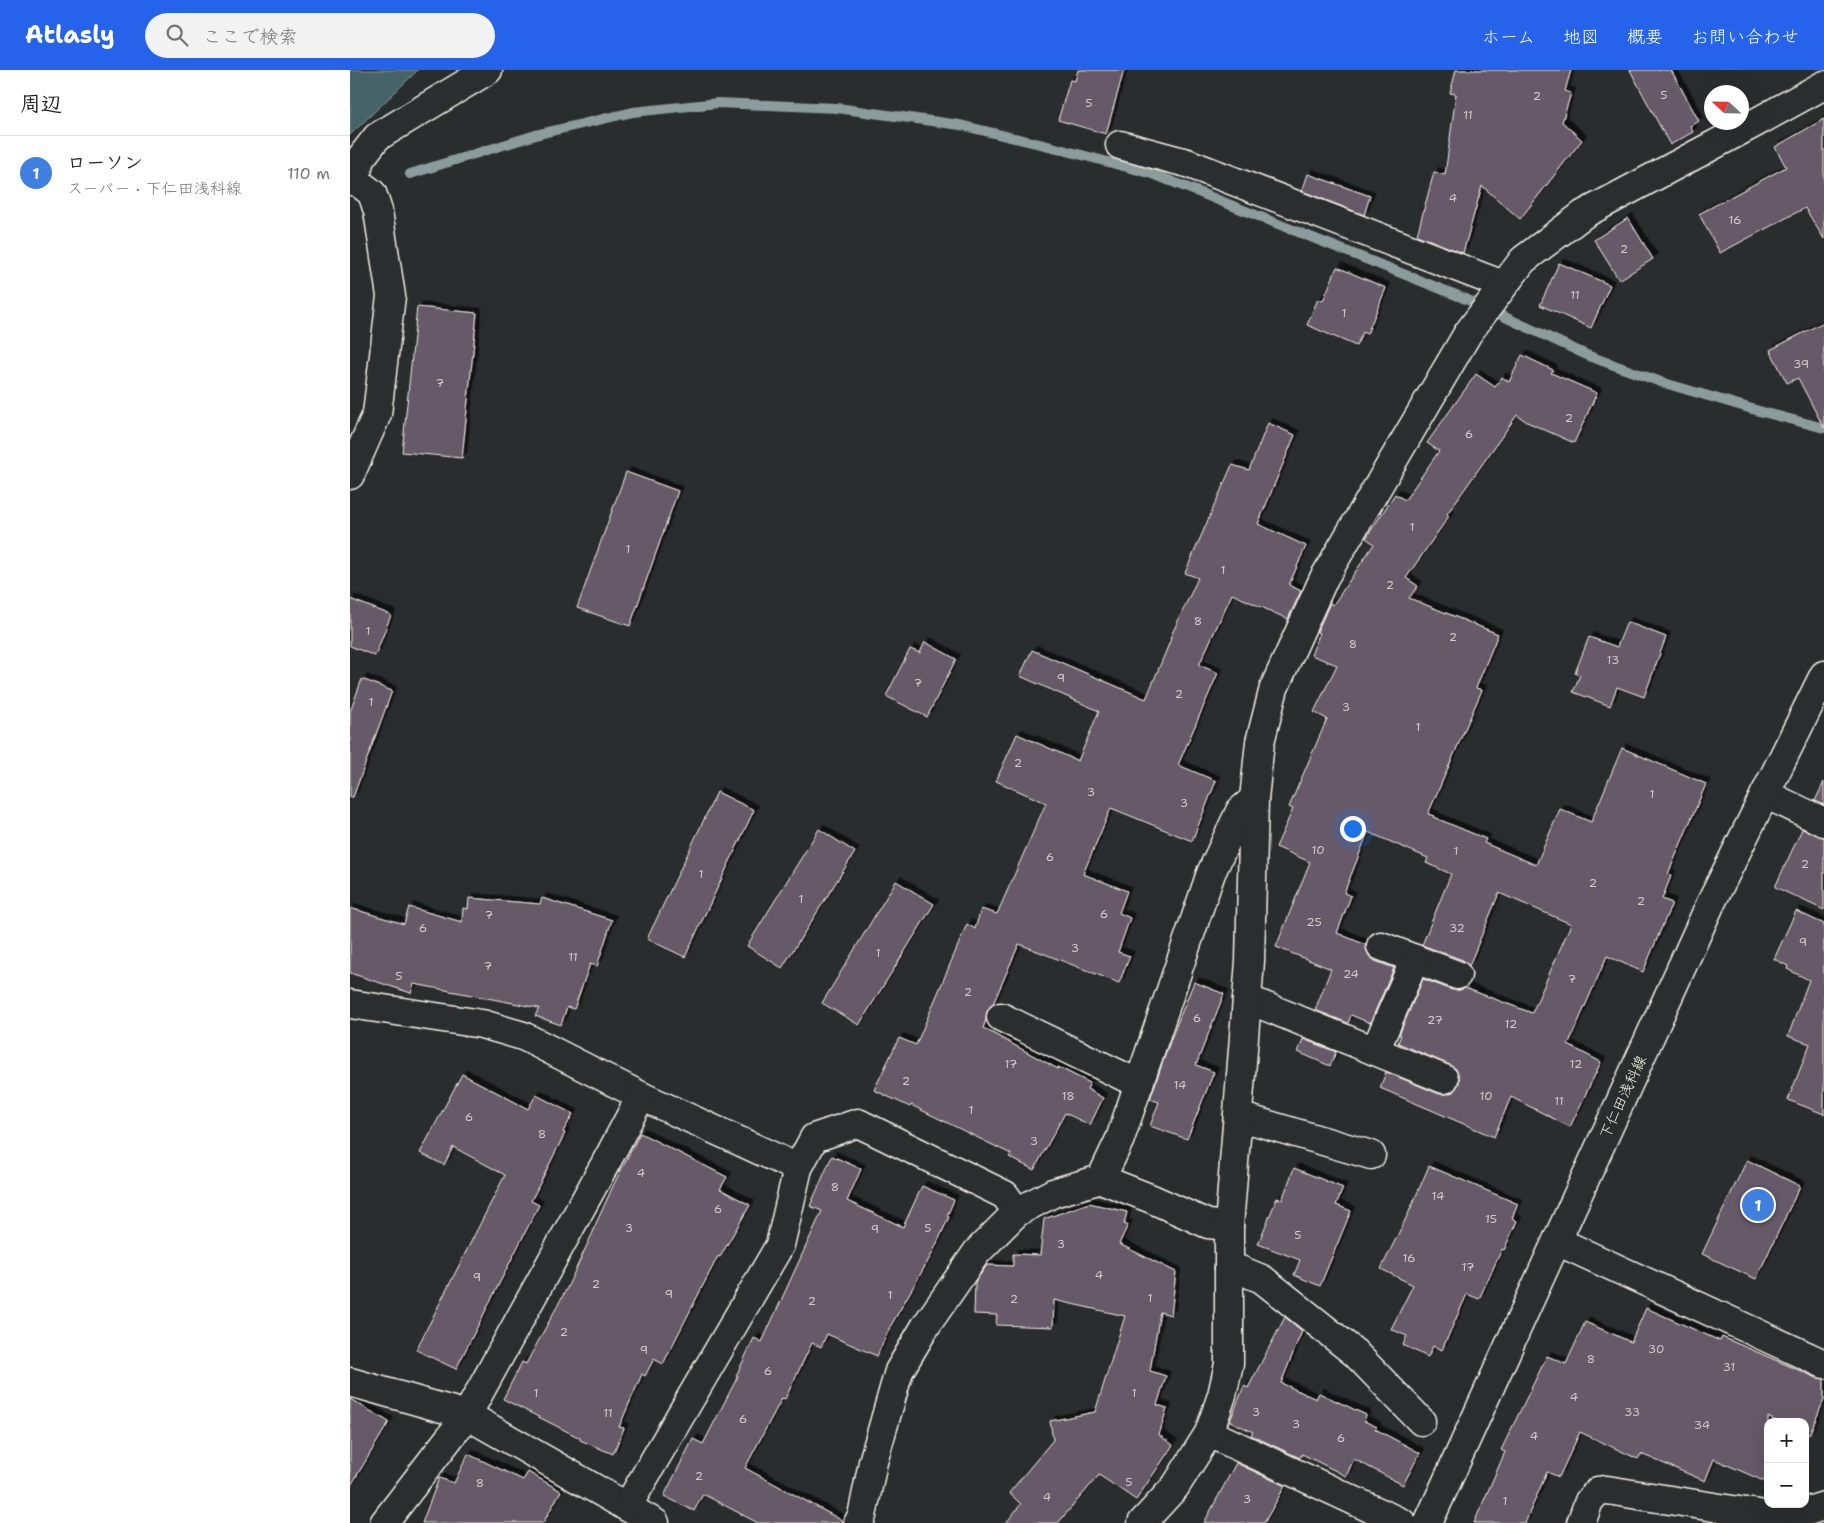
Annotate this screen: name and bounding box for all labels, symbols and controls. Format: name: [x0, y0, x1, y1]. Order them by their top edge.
search box: [145, 13, 495, 58]
text: Atlasly: [25, 19, 115, 51]
icon: search: [163, 21, 191, 49]
text: ここで検索: [203, 24, 298, 49]
text: ホーム: [1482, 25, 1535, 49]
text: 地図: [1563, 25, 1599, 49]
text: 概要: [1627, 25, 1663, 49]
text: お問い合わせ: [1691, 25, 1799, 49]
north arrow: [1704, 85, 1749, 130]
house number: 5: [1660, 87, 1668, 103]
house number: 2: [1533, 88, 1541, 104]
text: 周辺: [20, 90, 62, 118]
house number: 5: [1085, 95, 1093, 111]
house number: 11: [1463, 107, 1473, 123]
text: ローソン: [67, 150, 143, 175]
text: 1: [32, 163, 40, 184]
text: 110 m: [287, 163, 330, 184]
text: スーパー · 下仁田浅科線: [67, 178, 242, 199]
house number: 4: [1449, 190, 1457, 206]
house number: 16: [1728, 212, 1742, 228]
house number: 2: [1620, 241, 1628, 257]
house number: 11: [1570, 287, 1580, 303]
house number: 1: [1341, 305, 1347, 321]
house number: 39: [1793, 356, 1809, 372]
house number: 7: [436, 375, 444, 391]
house number: 2: [1565, 410, 1573, 426]
house number: 6: [1465, 426, 1473, 442]
house number: 1: [1409, 519, 1415, 535]
house number: 1: [625, 541, 631, 557]
house number: 1: [1220, 562, 1226, 578]
house number: 2: [1386, 577, 1394, 593]
house number: 8: [1194, 613, 1202, 629]
house number: 1: [365, 623, 371, 639]
house number: 2: [1449, 629, 1457, 645]
house number: 8: [1349, 636, 1357, 652]
house number: 13: [1607, 652, 1619, 668]
house number: 9: [1057, 670, 1065, 686]
house number: 7: [914, 675, 922, 691]
house number: 2: [1175, 686, 1183, 702]
house number: 1: [368, 694, 374, 710]
house number: 3: [1342, 699, 1350, 715]
house number: 1: [1415, 719, 1421, 735]
house number: 2: [1014, 755, 1022, 771]
house number: 3: [1087, 784, 1095, 800]
house number: 1: [1649, 786, 1655, 802]
house number: 3: [1180, 795, 1188, 811]
your location: [1340, 816, 1366, 842]
house number: 10: [1311, 842, 1325, 858]
house number: 1: [1453, 843, 1459, 859]
house number: 6: [1046, 849, 1054, 865]
house number: 2: [1801, 856, 1809, 872]
house number: 1: [698, 866, 704, 882]
house number: 2: [1589, 875, 1597, 891]
house number: 1: [798, 891, 804, 907]
house number: 2: [1637, 893, 1645, 909]
house number: 6: [1100, 906, 1108, 922]
house number: 7: [485, 907, 493, 923]
house number: 25: [1306, 914, 1322, 930]
house number: 6: [419, 920, 427, 936]
house number: 32: [1449, 920, 1465, 936]
house number: 9: [1799, 934, 1807, 950]
house number: 3: [1071, 940, 1079, 956]
house number: 1: [875, 945, 881, 961]
house number: 11: [568, 949, 578, 965]
house number: 7: [484, 958, 492, 974]
house number: 24: [1343, 966, 1359, 982]
house number: 5: [395, 968, 403, 984]
house number: 7: [1568, 971, 1576, 987]
house number: 2: [964, 984, 972, 1000]
house number: 6: [1193, 1010, 1201, 1026]
house number: 27: [1427, 1012, 1443, 1028]
house number: 12: [1505, 1016, 1517, 1032]
street label: 下仁田浅科線: [1595, 1052, 1651, 1142]
house number: 17: [1005, 1056, 1017, 1072]
house number: 12: [1570, 1056, 1582, 1072]
house number: 2: [902, 1073, 910, 1089]
house number: 14: [1174, 1077, 1186, 1093]
house number: 18: [1061, 1088, 1075, 1104]
house number: 10: [1479, 1088, 1493, 1104]
house number: 11: [1554, 1093, 1564, 1109]
house number: 1: [968, 1102, 974, 1118]
house number: 6: [465, 1109, 473, 1125]
house number: 8: [538, 1126, 546, 1142]
house number: 3: [1030, 1133, 1038, 1149]
house number: 4: [637, 1165, 645, 1181]
house number: 8: [831, 1179, 839, 1195]
pin: 1: [1742, 1186, 1774, 1224]
house number: 14: [1432, 1188, 1444, 1204]
house number: 6: [714, 1201, 722, 1217]
house number: 15: [1485, 1211, 1497, 1227]
house number: 3: [625, 1220, 633, 1236]
house number: 5: [924, 1220, 932, 1236]
house number: 9: [871, 1221, 879, 1237]
house number: 5: [1294, 1227, 1302, 1243]
house number: 3: [1057, 1236, 1065, 1252]
house number: 16: [1402, 1250, 1416, 1266]
house number: 17: [1462, 1259, 1474, 1275]
house number: 4: [1095, 1267, 1103, 1283]
house number: 9: [473, 1269, 481, 1285]
house number: 2: [592, 1276, 600, 1292]
house number: 9: [665, 1286, 673, 1302]
house number: 1: [887, 1287, 893, 1303]
house number: 1: [1147, 1290, 1153, 1306]
house number: 2: [1010, 1291, 1018, 1307]
house number: 2: [808, 1293, 816, 1309]
house number: 2: [560, 1324, 568, 1340]
house number: 30: [1648, 1341, 1664, 1357]
house number: 9: [640, 1342, 648, 1358]
house number: 8: [1587, 1351, 1595, 1367]
house number: 31: [1723, 1359, 1735, 1375]
house number: 6: [764, 1363, 772, 1379]
house number: 1: [533, 1385, 539, 1401]
house number: 1: [1131, 1385, 1137, 1401]
house number: 4: [1570, 1389, 1578, 1405]
house number: 3: [1252, 1404, 1260, 1420]
house number: 33: [1624, 1404, 1640, 1420]
house number: 11: [603, 1405, 613, 1421]
house number: 6: [739, 1411, 747, 1427]
house number: 3: [1292, 1416, 1300, 1432]
house number: 34: [1694, 1417, 1710, 1433]
map controls: [1764, 1418, 1809, 1508]
button: +: [1764, 1418, 1809, 1463]
house number: 4: [1530, 1428, 1538, 1444]
house number: 6: [1337, 1430, 1345, 1446]
button: −: [1764, 1463, 1809, 1508]
house number: 2: [695, 1468, 703, 1484]
house number: 5: [1125, 1474, 1133, 1490]
house number: 8: [476, 1475, 484, 1491]
house number: 4: [1043, 1489, 1051, 1505]
house number: 3: [1243, 1491, 1251, 1507]
house number: 1: [1502, 1493, 1508, 1509]

